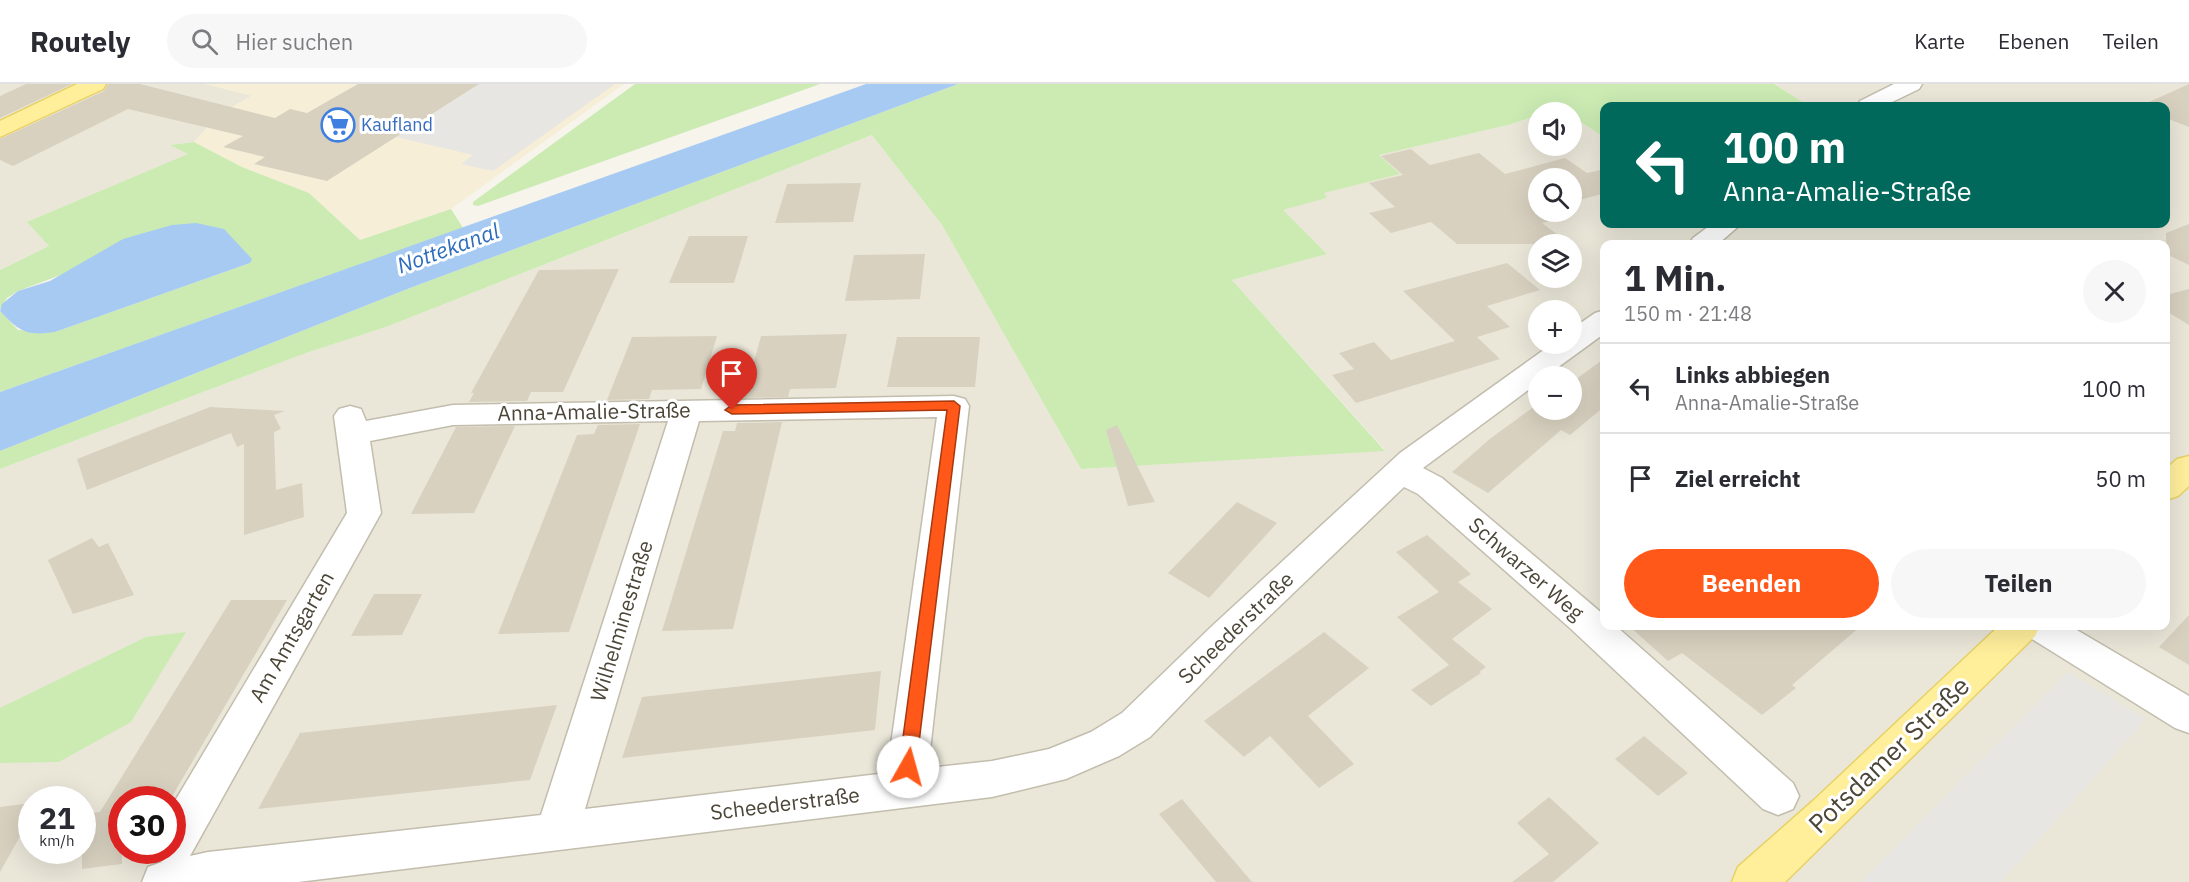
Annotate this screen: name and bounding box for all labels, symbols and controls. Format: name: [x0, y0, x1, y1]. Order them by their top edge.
search box: [167, 14, 587, 68]
text: Routely: [30, 23, 131, 60]
icon: search: [188, 25, 221, 58]
text: Hier suchen: [236, 27, 353, 56]
text: Karte: [1914, 27, 1965, 55]
text: Ebenen: [1998, 27, 2069, 55]
text: Teilen: [2102, 27, 2159, 55]
map controls: [1528, 102, 1582, 420]
button: sound: [1528, 102, 1582, 156]
supermarket icon: Kaufland: [320, 107, 356, 143]
place label: Kaufland: [361, 113, 433, 136]
text: 100 m: [1723, 120, 1846, 175]
icon: left: [1624, 126, 1702, 204]
button: search: [1528, 168, 1582, 222]
text: Anna-Amalie-Straße: [1723, 173, 1972, 208]
water label: Nottekanal: [393, 216, 503, 279]
button: layers: [1528, 234, 1582, 288]
text: 1 Min.: [1624, 254, 1727, 301]
button: close: [2083, 260, 2146, 323]
button: +: [1528, 300, 1582, 354]
text: 150 m · 21:48: [1624, 300, 1752, 327]
pin: [706, 348, 757, 410]
icon: arrive: [715, 357, 748, 390]
text: Links abbiegen: [1675, 360, 1830, 389]
button: −: [1528, 366, 1582, 420]
icon: left: [1624, 372, 1657, 405]
text: 100 m: [2082, 374, 2146, 403]
text: Anna-Amalie-Straße: [1675, 389, 1859, 416]
street label: Anna-Amalie-Straße: [497, 395, 691, 427]
icon: arrive: [1624, 462, 1657, 495]
text: Ziel erreicht: [1675, 464, 1800, 493]
text: 50 m: [2095, 464, 2146, 493]
street label: Schwarzer Weg: [1463, 510, 1590, 626]
street label: Wilhelminestraße: [583, 537, 659, 705]
button: Beenden: [1624, 549, 1879, 618]
button: Teilen: [1891, 549, 2146, 618]
street label: Scheederstraße: [1171, 565, 1299, 690]
street label: Am Amtsgarten: [242, 566, 340, 707]
street label: Potsdamer Straße: [1800, 669, 1976, 840]
position arrow: [876, 735, 940, 799]
street label: Scheederstraße: [709, 780, 861, 826]
speed limit sign: 30: [108, 786, 186, 864]
text: 21: [39, 798, 75, 837]
text: km/h: [39, 831, 75, 850]

